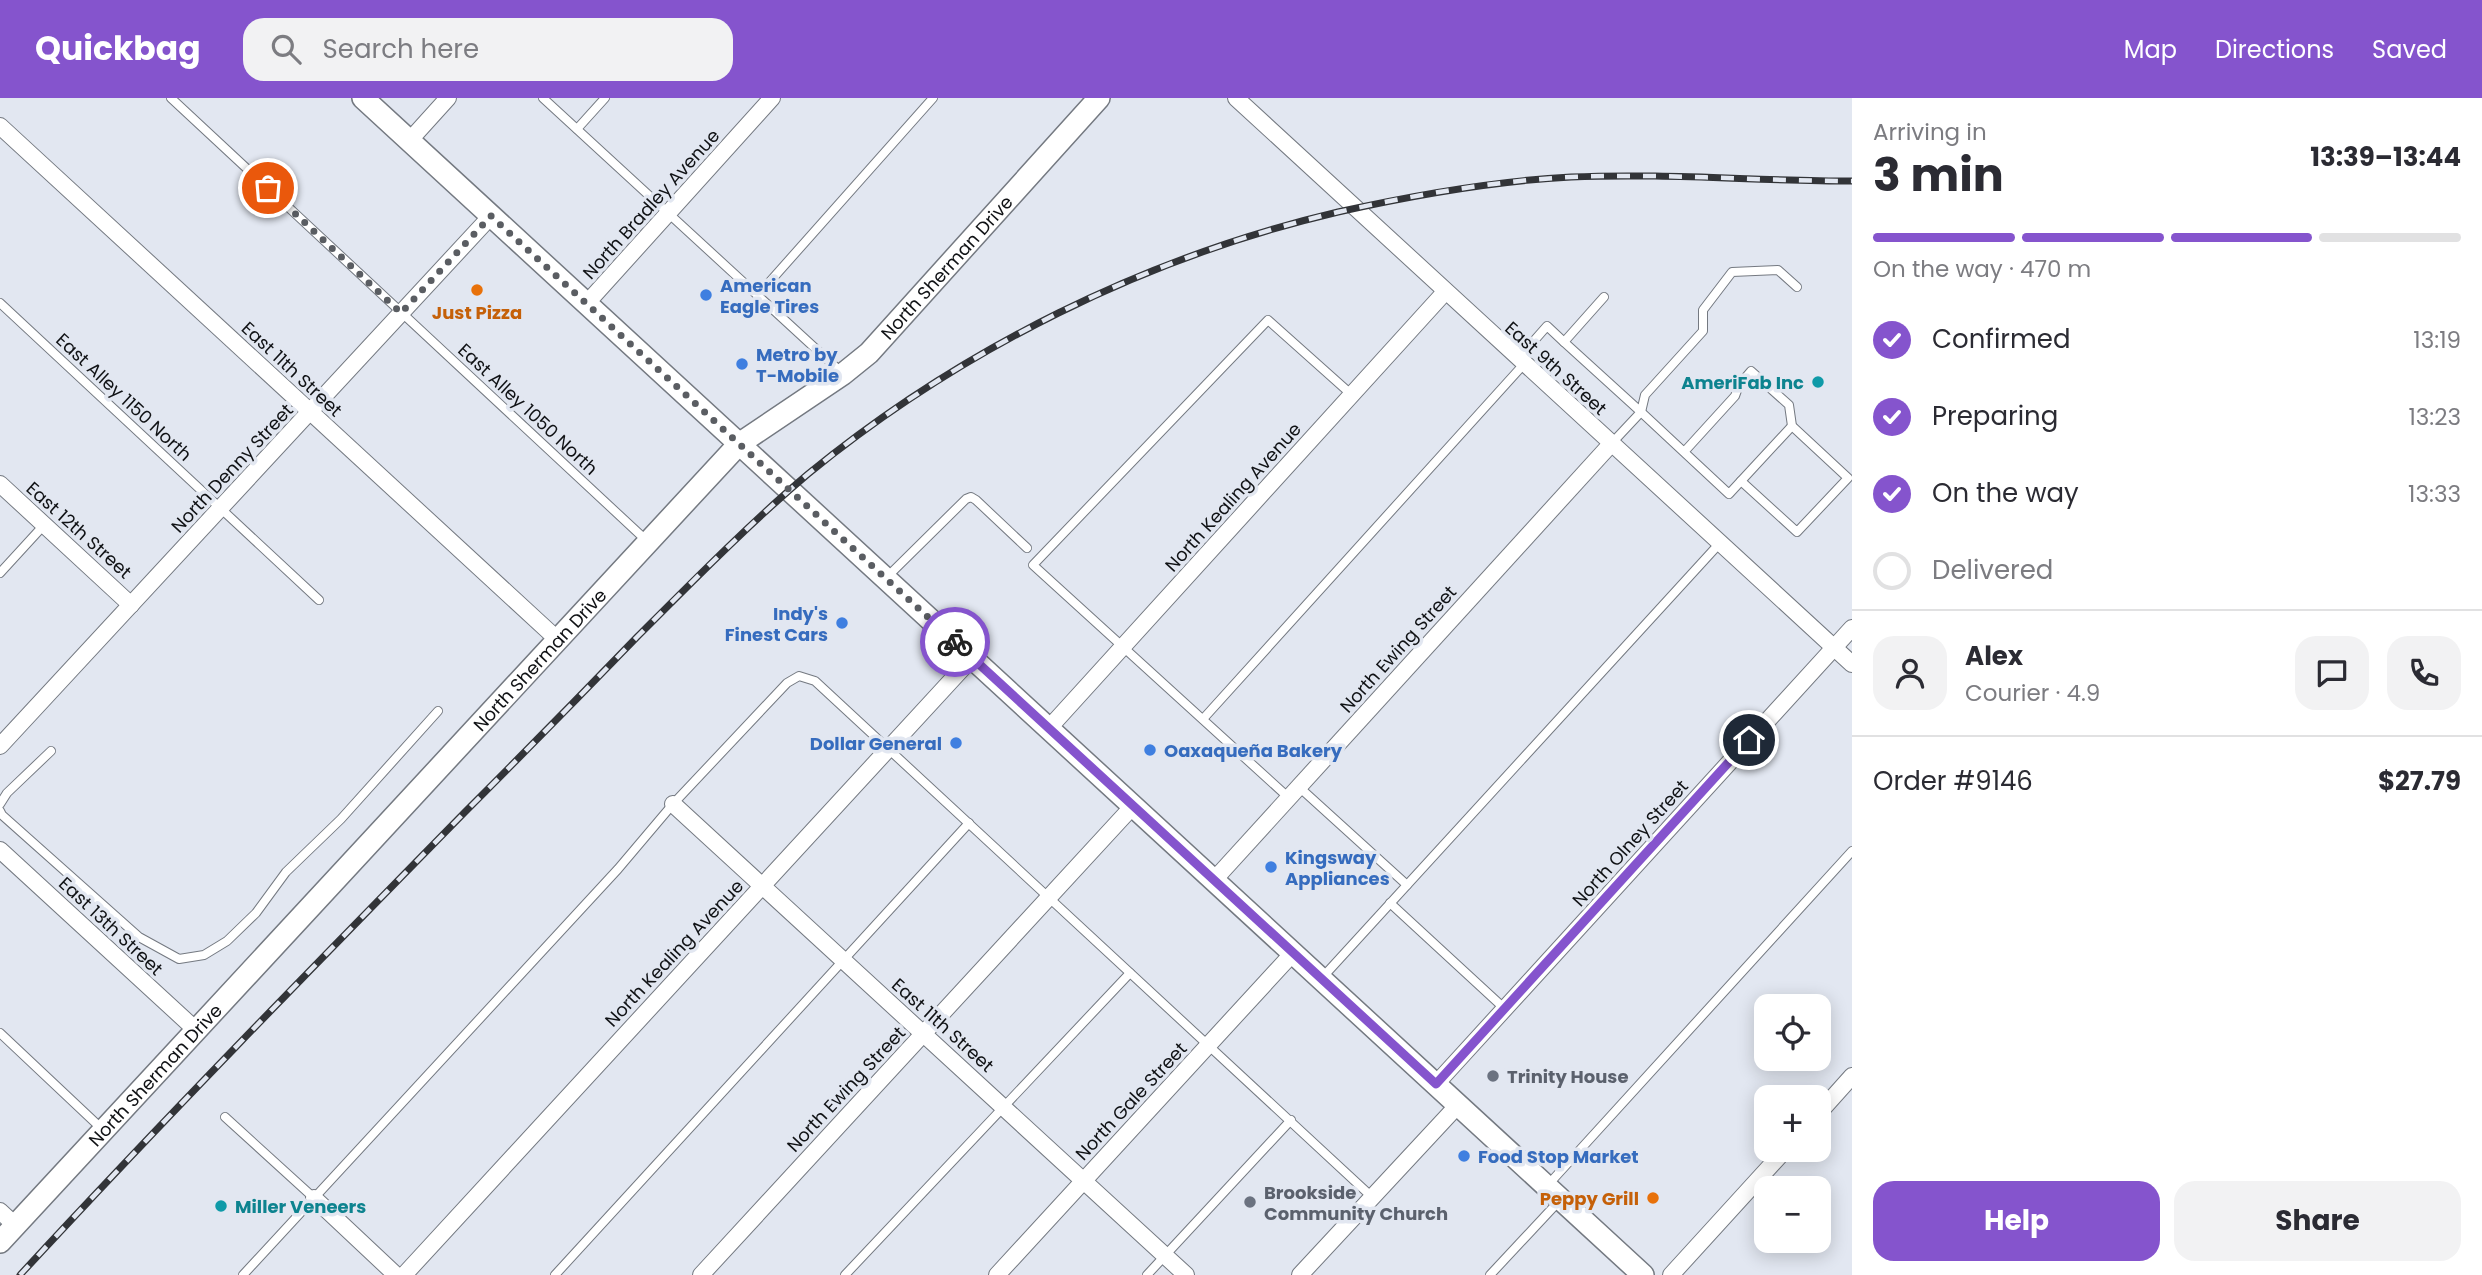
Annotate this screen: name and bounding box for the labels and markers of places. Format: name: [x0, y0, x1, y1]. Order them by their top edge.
pin: [238, 158, 298, 218]
place label: American Eagle Tires: [720, 273, 819, 319]
marker: Just Pizza: [469, 282, 485, 298]
marker: American Eagle Tires: [698, 287, 714, 303]
place label: Just Pizza: [432, 300, 522, 325]
place label: Metro by T-Mobile: [756, 342, 839, 388]
marker: Metro by T-Mobile: [734, 356, 750, 372]
place label: AmeriFab Inc: [1681, 370, 1804, 395]
marker: AmeriFab Inc: [1810, 374, 1826, 390]
place label: Indy's Finest Cars: [725, 601, 828, 647]
marker: Indy's Finest Cars: [834, 615, 850, 631]
pin: [1719, 710, 1779, 770]
place label: Dollar General: [810, 731, 942, 756]
marker: Dollar General: [948, 735, 964, 751]
place label: Oaxaqueña Bakery: [1164, 738, 1343, 763]
marker: Oaxaqueña Bakery: [1142, 742, 1158, 758]
place label: Kingsway Appliances: [1285, 845, 1390, 891]
marker: Kingsway Appliances: [1263, 859, 1279, 875]
place label: Trinity House: [1507, 1064, 1628, 1089]
marker: Trinity House: [1485, 1068, 1501, 1084]
place label: Food Stop Market: [1478, 1144, 1639, 1169]
marker: Food Stop Market: [1456, 1148, 1472, 1164]
place label: Brookside Community Church: [1264, 1180, 1448, 1226]
place label: Peppy Grill: [1540, 1186, 1639, 1211]
marker: Peppy Grill: [1645, 1190, 1661, 1206]
place label: Miller Veneers: [235, 1194, 366, 1219]
marker: Brookside Community Church: [1242, 1194, 1258, 1210]
marker: Miller Veneers: [213, 1198, 229, 1214]

